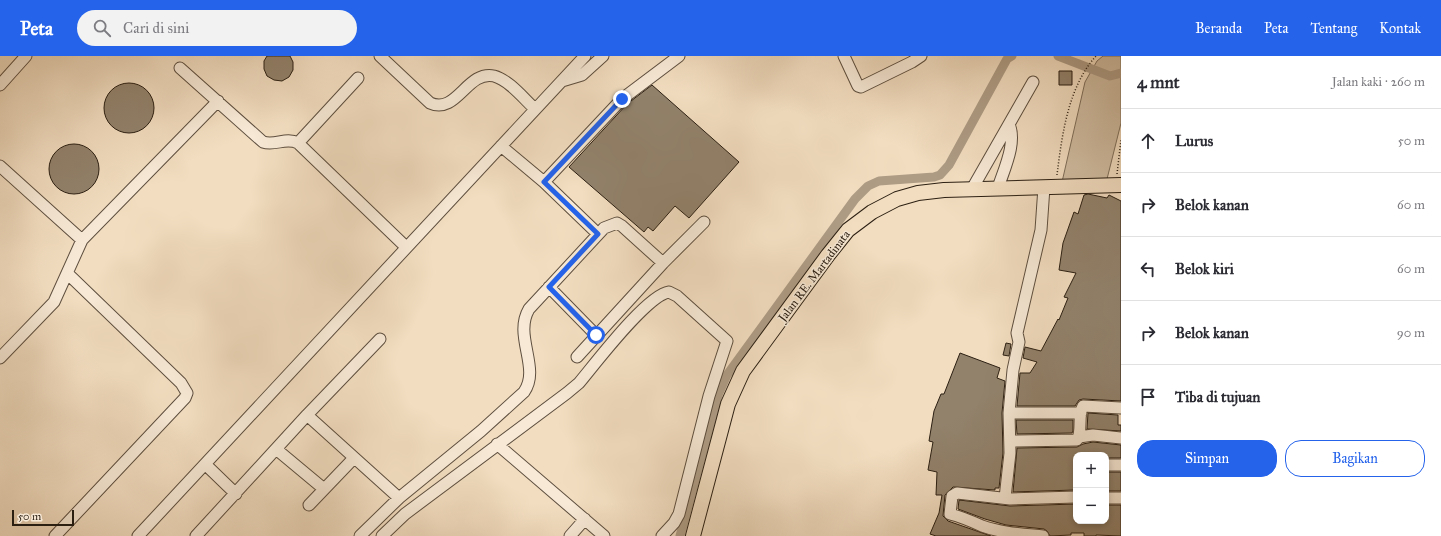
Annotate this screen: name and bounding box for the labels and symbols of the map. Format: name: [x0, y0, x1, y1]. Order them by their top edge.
route end: [613, 90, 631, 108]
street label: Jalan RE. Martadinata: [774, 227, 854, 327]
route start: [587, 326, 605, 344]
scale bar: [12, 508, 74, 527]

